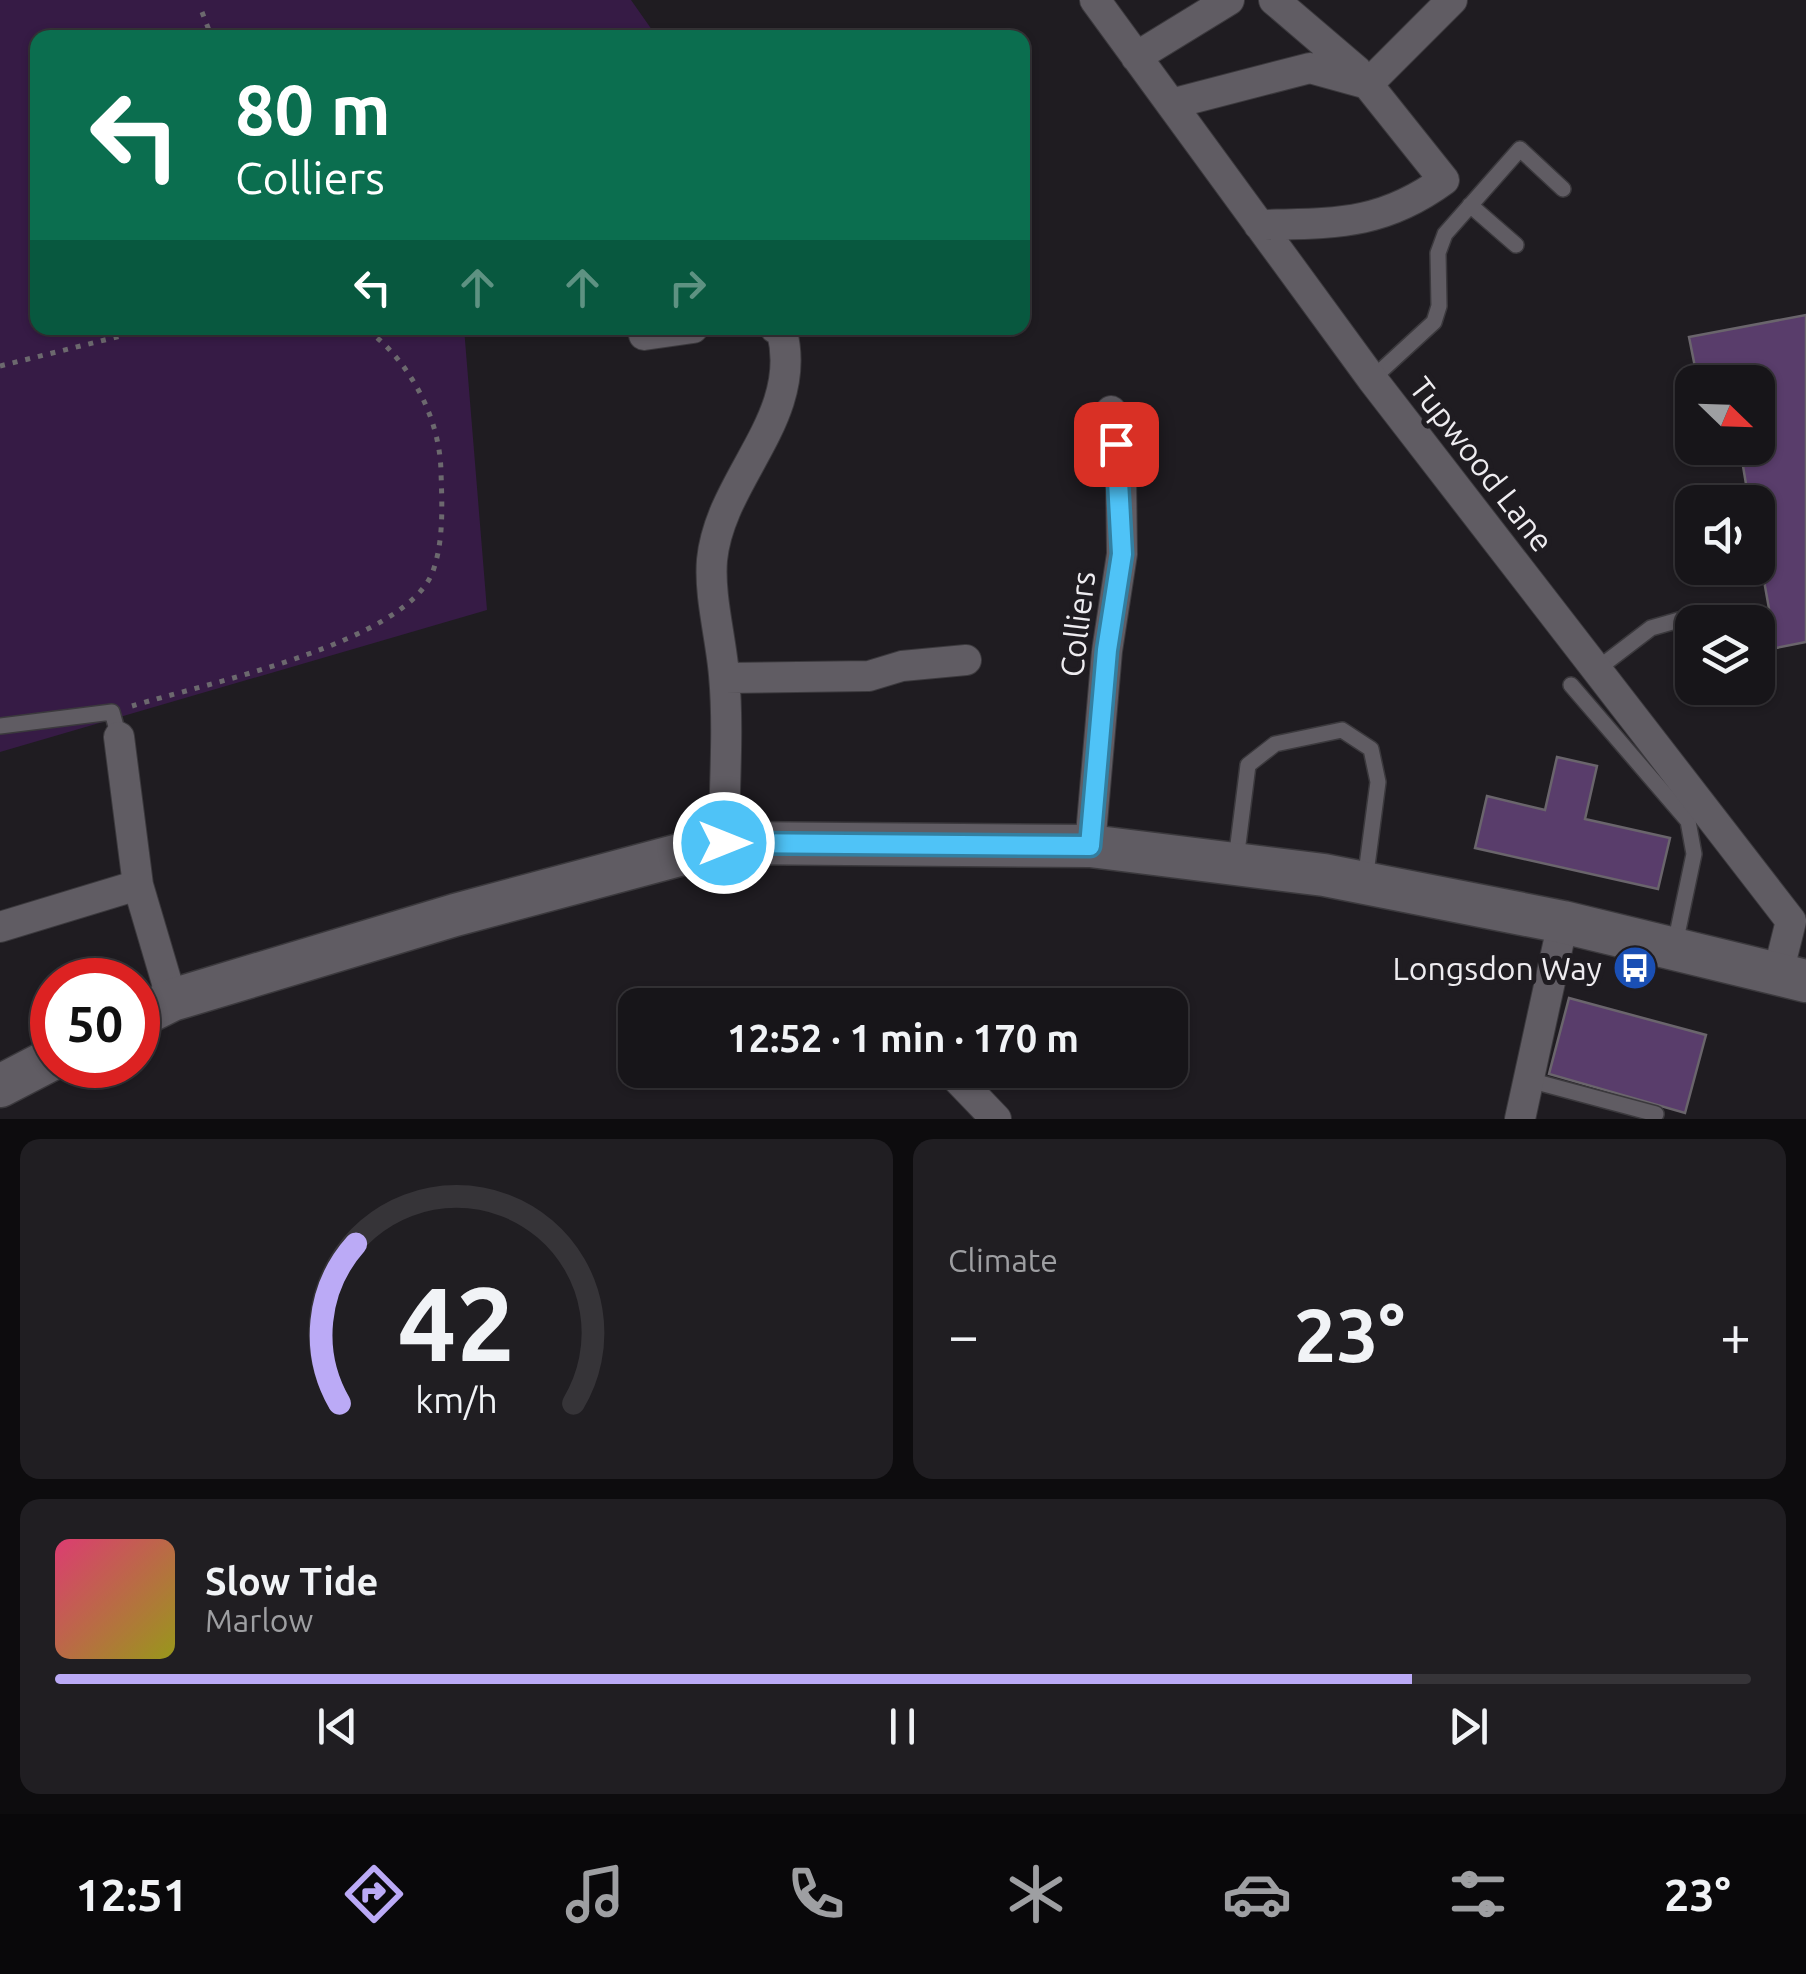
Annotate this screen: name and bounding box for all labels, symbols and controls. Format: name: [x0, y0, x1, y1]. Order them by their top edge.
icon: left: [70, 70, 200, 200]
text: 80 m: [235, 70, 391, 148]
text: Colliers: [235, 152, 385, 203]
icon: left: [345, 260, 400, 315]
icon: ahead: [450, 260, 505, 315]
icon: ahead: [555, 260, 610, 315]
icon: right: [660, 260, 715, 315]
north arrow: [1675, 365, 1775, 465]
map controls: [1675, 365, 1775, 705]
street label: Tupwood Lane: [1403, 370, 1561, 558]
pin: [1074, 402, 1159, 487]
icon: arrive: [1089, 417, 1144, 472]
button: sound: [1675, 485, 1775, 585]
street label: Colliers: [1053, 569, 1101, 679]
button: layers: [1675, 605, 1775, 705]
position arrow: [672, 791, 776, 895]
bus stop icon: Longsdon Way: [1612, 945, 1658, 991]
place label: Longsdon Way: [1393, 950, 1602, 986]
speed limit sign: 50: [30, 958, 160, 1088]
text: 12:52 · 1 min · 170 m: [727, 1017, 1079, 1059]
text: Climate: [948, 1242, 1058, 1278]
text: 42: [398, 1264, 515, 1381]
text: 23°: [1294, 1292, 1405, 1376]
text: −: [948, 1304, 979, 1365]
text: +: [1720, 1304, 1751, 1365]
text: km/h: [415, 1380, 498, 1420]
text: Slow Tide: [205, 1560, 378, 1602]
text: Marlow: [205, 1602, 313, 1638]
icon: previous: [310, 1699, 365, 1754]
icon: pause: [875, 1699, 930, 1754]
icon: next: [1441, 1699, 1496, 1754]
icon: directions: [339, 1859, 409, 1929]
icon: music: [560, 1859, 630, 1929]
icon: phone: [781, 1859, 851, 1929]
icon: climate: [1001, 1859, 1071, 1929]
icon: car: [1222, 1859, 1292, 1929]
icon: filters: [1443, 1859, 1513, 1929]
text: 12:51: [75, 1869, 188, 1920]
text: 23°: [1664, 1869, 1731, 1920]

